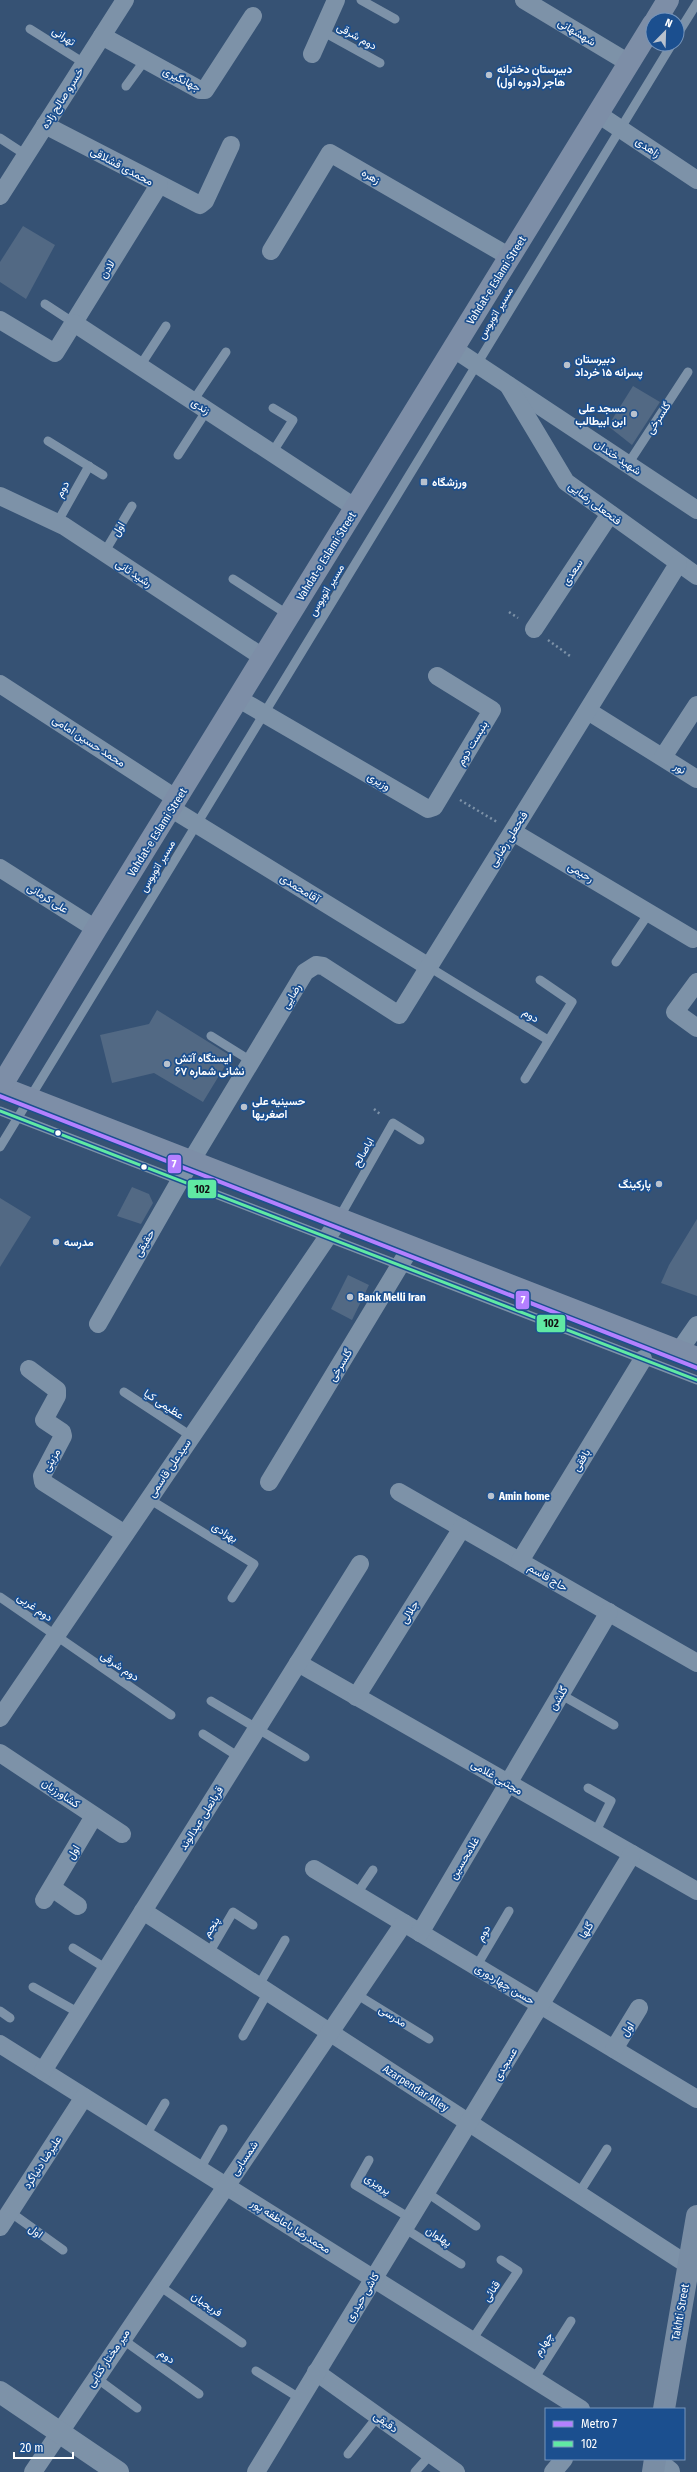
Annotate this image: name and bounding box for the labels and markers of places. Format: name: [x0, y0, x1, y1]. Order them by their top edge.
place label: دبیرستان دخترانه هاجر (دوره اول): [497, 63, 573, 89]
marker: دبیرستان دخترانه هاجر (دوره اول): [484, 70, 494, 80]
place label: دبیرستان پسرانه ۱۵ خرداد: [575, 353, 643, 380]
marker: دبیرستان پسرانه ۱۵ خرداد: [562, 360, 572, 370]
place label: مسجد علی ابن ابیطالب: [575, 402, 626, 428]
marker: مسجد علی ابن ابیطالب: [629, 409, 639, 419]
place label: ورزشگاه: [432, 476, 467, 489]
marker: ورزشگاه: [419, 477, 429, 487]
place label: ایستگاه آتش نشانی شماره ۶۷: [175, 1052, 244, 1078]
marker: ایستگاه آتش نشانی شماره ۶۷: [162, 1059, 172, 1069]
place label: حسینیه علی اصغریها: [252, 1095, 306, 1121]
marker: حسینیه علی اصغریها: [239, 1102, 249, 1112]
unlabelled marker: [53, 1128, 63, 1138]
unlabelled marker: [139, 1162, 149, 1172]
place label: پارکینگ: [618, 1178, 651, 1192]
marker: پارکینگ: [654, 1179, 664, 1189]
place label: مدرسه: [64, 1236, 94, 1249]
marker: مدرسه: [51, 1237, 61, 1247]
place label: Bank Melli Iran: [358, 1291, 426, 1304]
marker: Bank Melli Iran: [345, 1292, 355, 1302]
place label: Amin home: [498, 1490, 550, 1503]
marker: Amin home: [486, 1491, 496, 1501]

